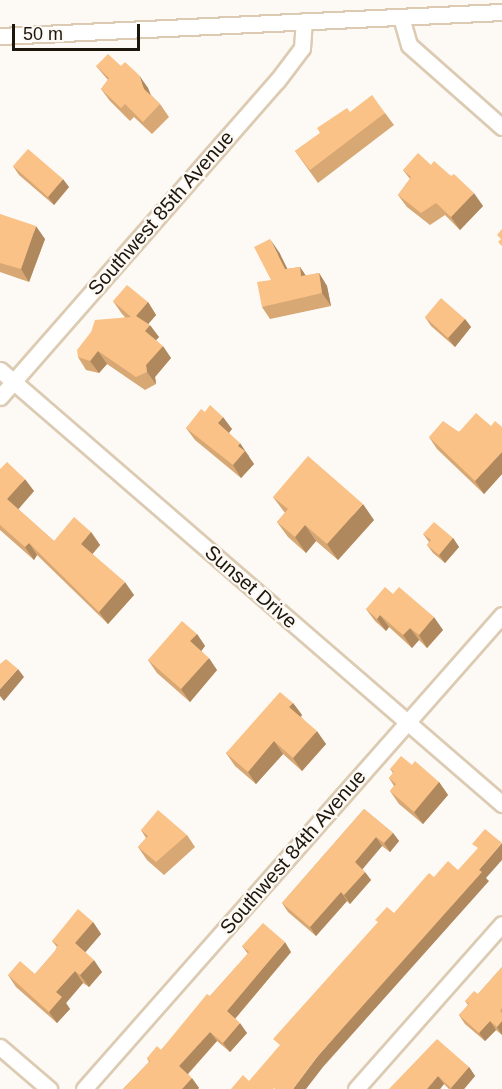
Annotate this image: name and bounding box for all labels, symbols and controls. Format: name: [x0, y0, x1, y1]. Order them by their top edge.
scale bar: [15, 12, 142, 50]
text: 50 m: [23, 24, 63, 44]
street label: Southwest 85th Avenue: [83, 126, 239, 300]
street label: Sunset Drive: [200, 540, 302, 634]
street label: Southwest 84th Avenue: [215, 765, 371, 939]

